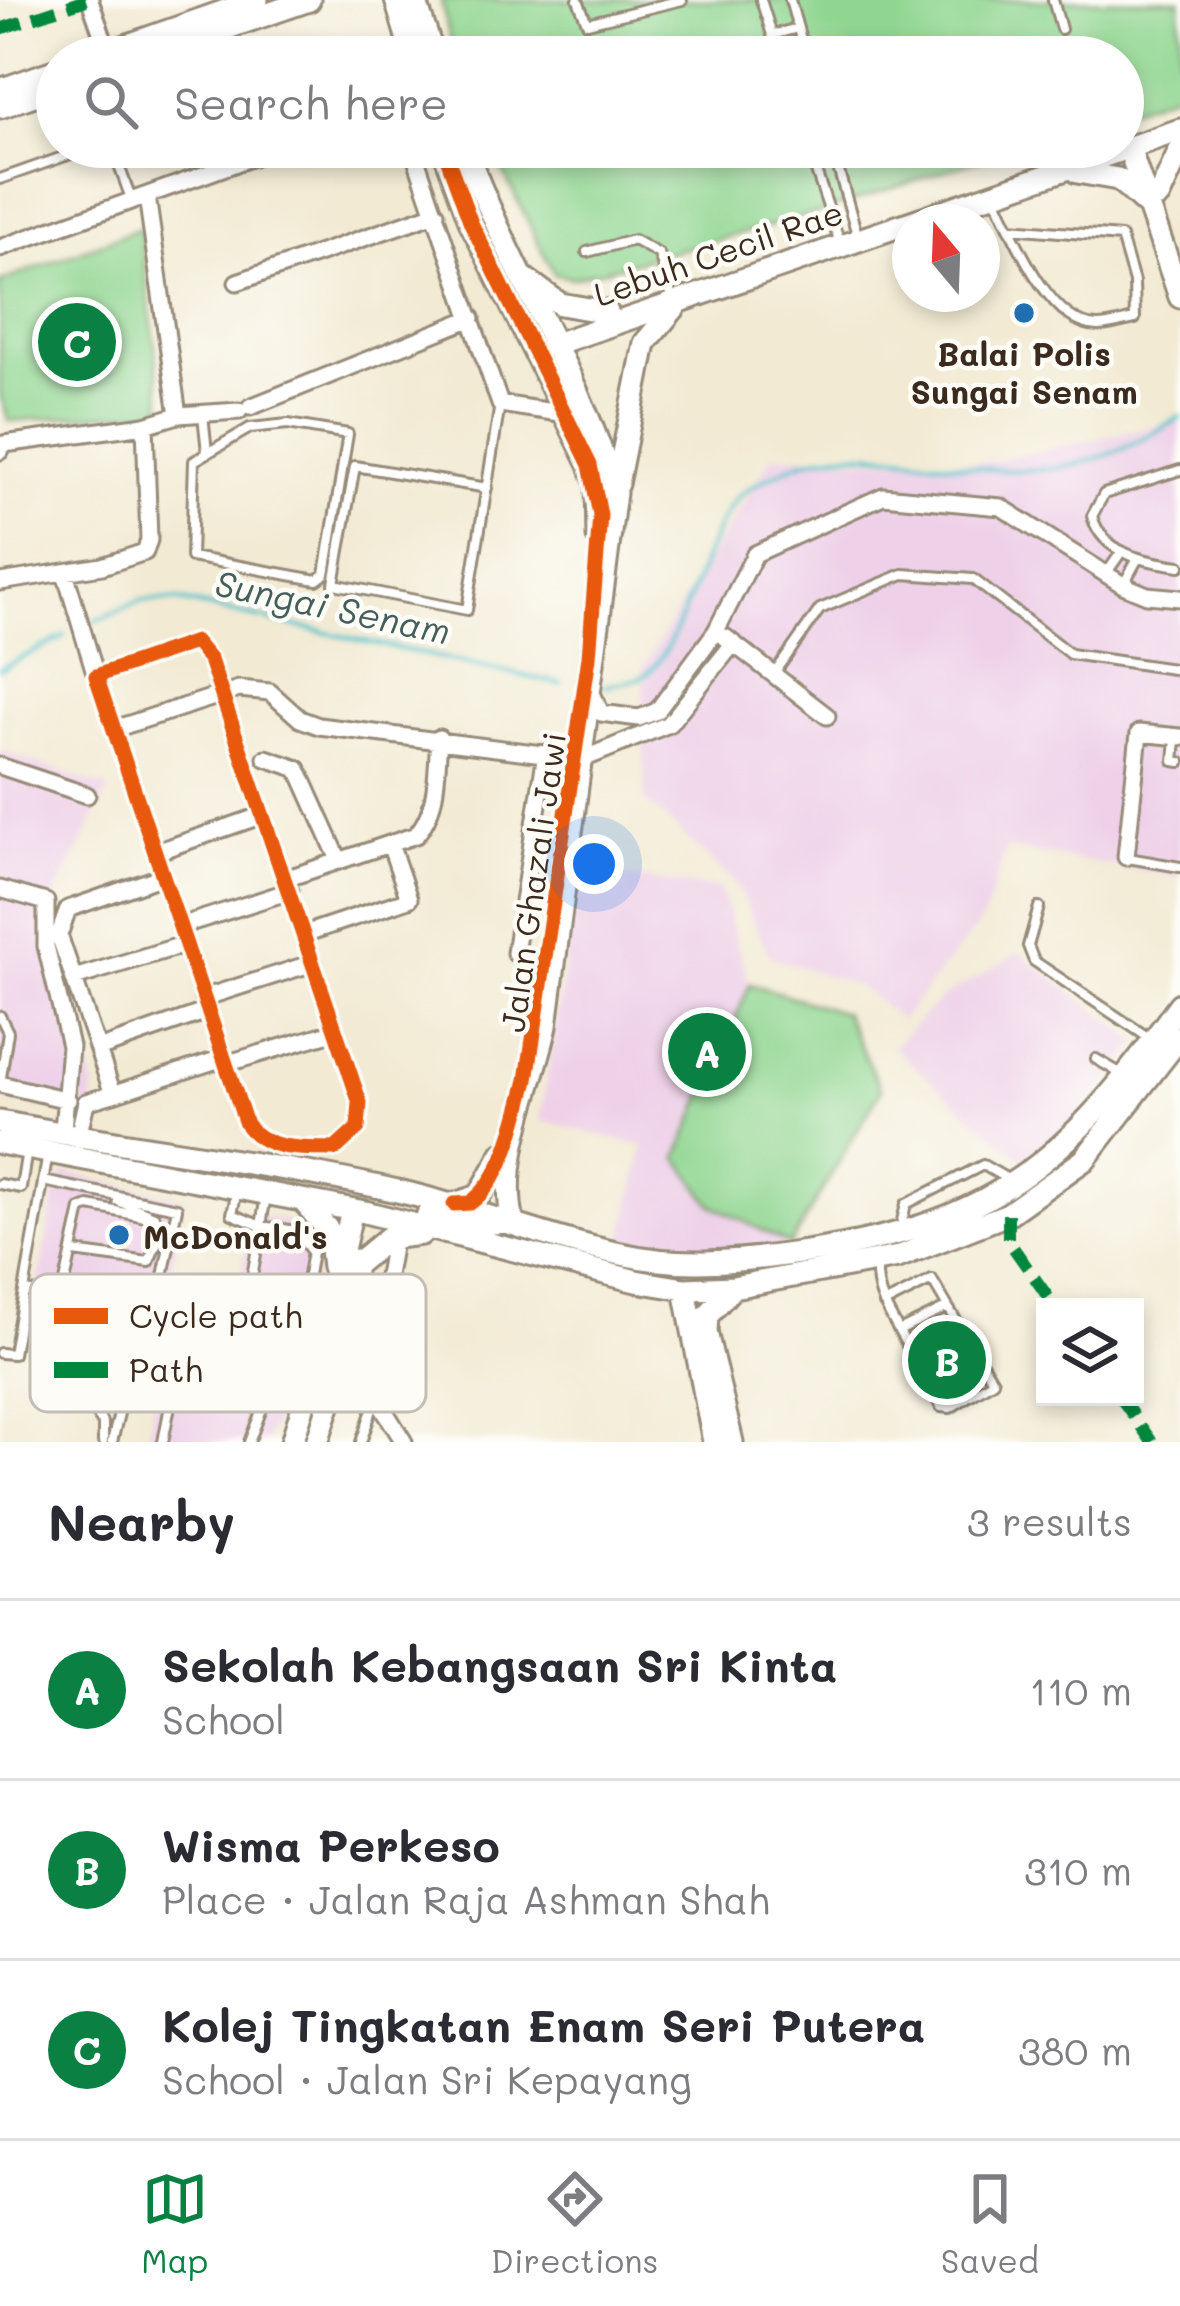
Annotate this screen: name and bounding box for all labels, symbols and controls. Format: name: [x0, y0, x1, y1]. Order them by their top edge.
search box: [36, 36, 1144, 168]
icon: search: [78, 69, 144, 135]
text: Search here: [174, 73, 448, 131]
street label: Lebuh Cecil Rae: [588, 189, 848, 315]
north arrow: [892, 204, 1000, 312]
pin: C: [38, 297, 116, 387]
marker: Balai Polis Sungai Senam: [1011, 300, 1037, 326]
place label: Balai Polis Sungai Senam: [910, 331, 1138, 412]
water label: Sungai Senam: [211, 558, 455, 654]
street label: Jalan Ghazali Jawi: [490, 729, 574, 1035]
your location: [564, 834, 624, 894]
pin: A: [668, 1007, 746, 1097]
place label: McDonald's: [143, 1214, 328, 1257]
marker: McDonald's: [106, 1222, 132, 1248]
legend: [30, 1274, 426, 1412]
text: Cycle path: [129, 1293, 303, 1337]
map controls: [1036, 1298, 1144, 1406]
button: layers: [1036, 1298, 1144, 1406]
pin: B: [908, 1315, 986, 1405]
text: Path: [129, 1347, 203, 1390]
text: Nearby: [48, 1487, 235, 1554]
text: 3 results: [967, 1495, 1132, 1546]
text: Sekolah Kebangsaan Sri Kinta: [162, 1635, 837, 1693]
text: A: [73, 1664, 101, 1715]
text: 110 m: [1030, 1664, 1132, 1715]
text: School: [162, 1693, 285, 1744]
text: Wisma Perkeso: [162, 1815, 500, 1873]
text: B: [74, 1844, 100, 1895]
text: 310 m: [1024, 1844, 1132, 1895]
text: Place · Jalan Raja Ashman Shah: [162, 1873, 770, 1924]
text: Kolej Tingkatan Enam Seri Putera: [162, 1995, 925, 2053]
text: C: [73, 2024, 101, 2075]
text: 380 m: [1018, 2024, 1132, 2075]
text: School · Jalan Sri Kepayang: [162, 2053, 692, 2104]
tab: Map: [141, 2166, 208, 2281]
tab: Directions: [491, 2166, 658, 2281]
tab: Saved: [941, 2166, 1039, 2281]

